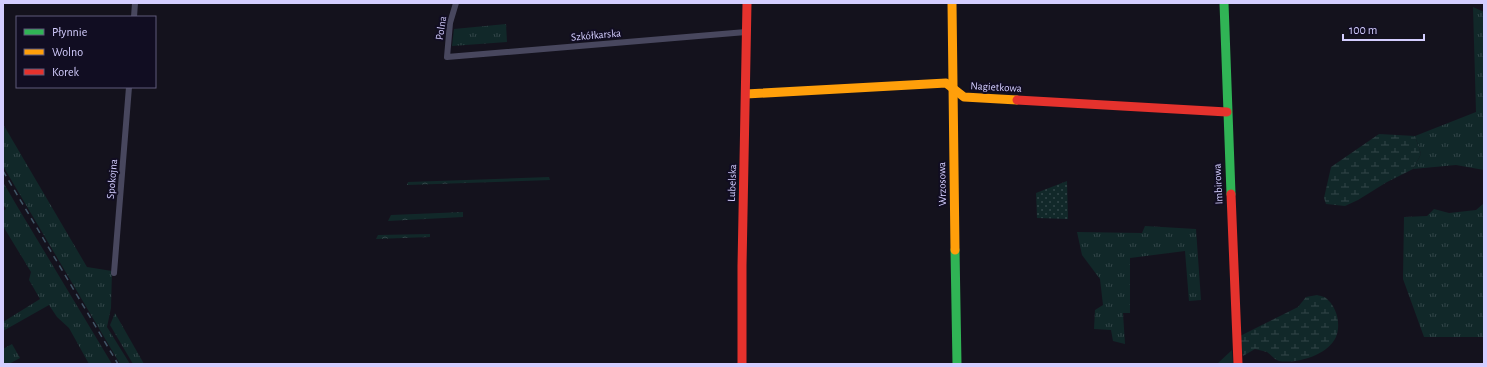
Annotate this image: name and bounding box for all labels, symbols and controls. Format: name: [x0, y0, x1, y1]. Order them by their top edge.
street label: Polna: [434, 15, 448, 41]
legend: [16, 16, 156, 88]
scale bar: [1343, 16, 1424, 42]
text: 100 m: [1349, 24, 1377, 36]
text: Płynnie: [52, 26, 87, 39]
street label: Szkółkarska: [571, 27, 621, 43]
text: Wolno: [52, 46, 83, 58]
text: Korek: [52, 66, 79, 78]
street label: Nagietkowa: [970, 80, 1022, 94]
street label: Spokojna: [105, 159, 119, 199]
street label: Wrzosowa: [936, 162, 948, 206]
street label: Imbirowa: [1211, 163, 1225, 205]
street label: Lubelska: [726, 164, 738, 202]

